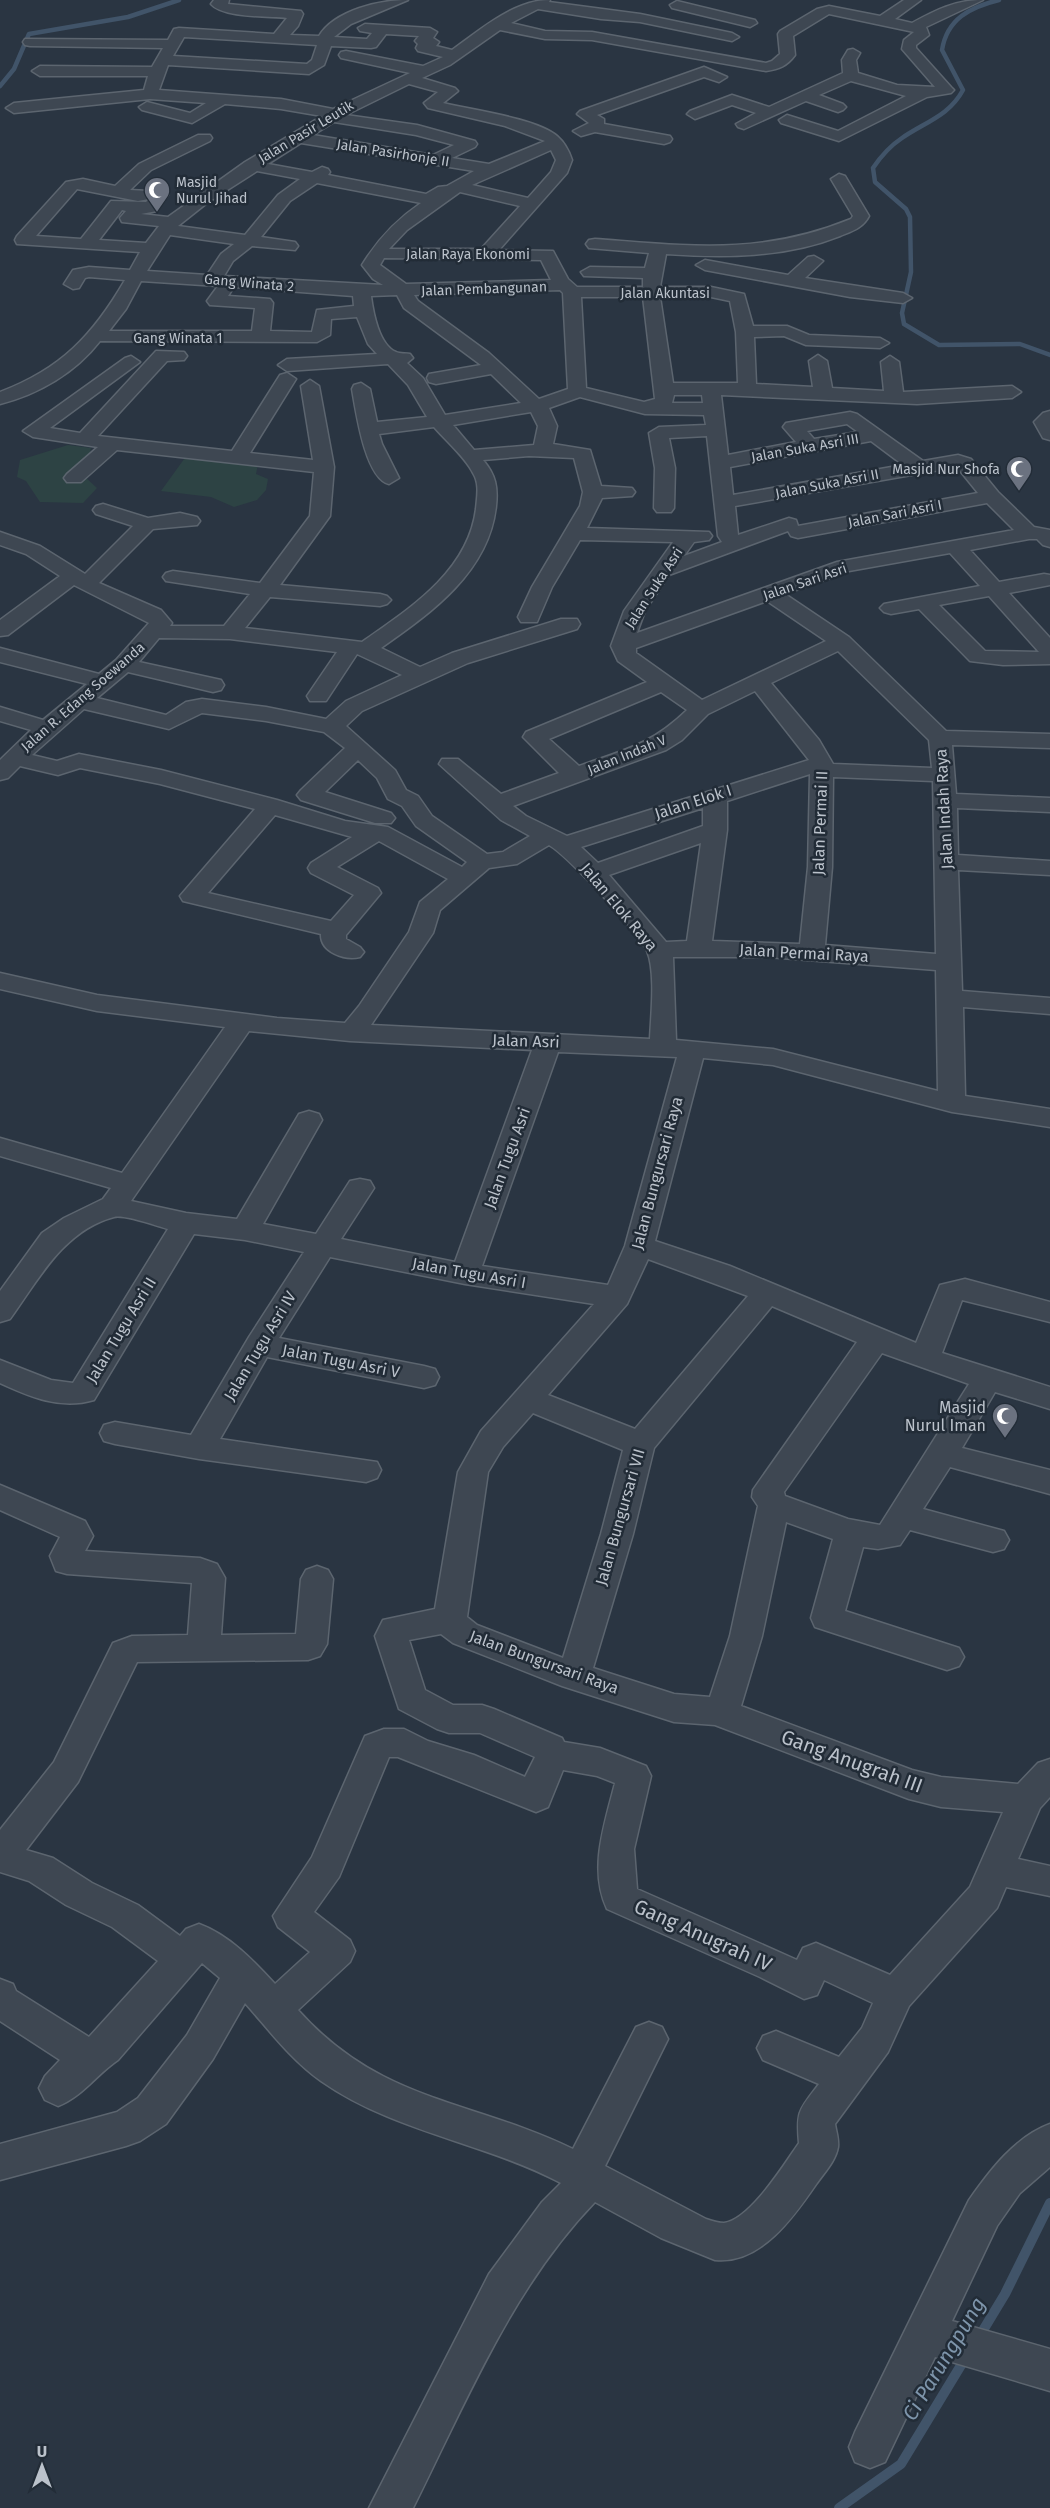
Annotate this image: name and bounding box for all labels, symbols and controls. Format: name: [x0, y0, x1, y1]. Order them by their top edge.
street label: Jalan Pasir Leutik: [255, 96, 358, 167]
street label: Jalan Pasirhonje II: [335, 136, 451, 170]
place label: Masjid Nurul Jihad: [176, 174, 247, 207]
mosque icon: Masjid Nurul Jihad: [142, 175, 172, 213]
street label: Jalan Raya Ekonomi: [406, 246, 530, 263]
street label: Gang Winata 2: [203, 271, 295, 295]
street label: Jalan Pembangunan: [421, 278, 547, 300]
street label: Jalan Akuntasi: [620, 285, 710, 302]
street label: Gang Winata 1: [133, 330, 223, 347]
street label: Jalan Suka Asri III: [750, 430, 860, 466]
mosque icon: Masjid Nur Shofa: [1004, 454, 1034, 492]
place label: Masjid Nur Shofa: [892, 461, 1000, 478]
street label: Jalan Suka Asri II: [774, 466, 880, 502]
street label: Jalan Sari Asri I: [847, 497, 943, 531]
street label: Jalan Suka Asri: [621, 544, 687, 632]
street label: Jalan Sari Asri: [761, 560, 849, 604]
street label: Jalan R. Edang Soewanda: [18, 639, 148, 755]
street label: Jalan Indah V: [585, 731, 669, 778]
street label: Jalan Indah Raya: [931, 748, 957, 870]
street label: Jalan Permai II: [809, 770, 831, 876]
street label: Jalan Elok I: [652, 781, 734, 823]
street label: Jalan Elok Raya: [577, 859, 661, 955]
street label: Jalan Permai Raya: [739, 940, 869, 966]
street label: Jalan Asri: [492, 1030, 560, 1052]
street label: Jalan Bungursari Raya: [627, 1095, 687, 1251]
street label: Jalan Tugu Asri: [480, 1105, 534, 1211]
street label: Jalan Tugu Asri I: [411, 1254, 527, 1292]
street label: Jalan Tugu Asri II: [82, 1274, 160, 1386]
street label: Jalan Tugu Asri IV: [220, 1288, 300, 1404]
street label: Jalan Tugu Asri V: [281, 1340, 402, 1382]
place label: Masjid Nurul Iman: [905, 1398, 986, 1435]
mosque icon: Masjid Nurul Iman: [990, 1401, 1020, 1439]
street label: Jalan Bungursari VII: [591, 1446, 649, 1588]
street label: Jalan Bungursari Raya: [467, 1626, 621, 1698]
street label: Gang Anugrah III: [778, 1724, 926, 1798]
street label: Gang Anugrah IV: [630, 1894, 776, 1976]
water label: Ci Parungpung: [897, 2293, 991, 2425]
north arrow: [12, 2436, 72, 2496]
text: U: [37, 2442, 47, 2461]

